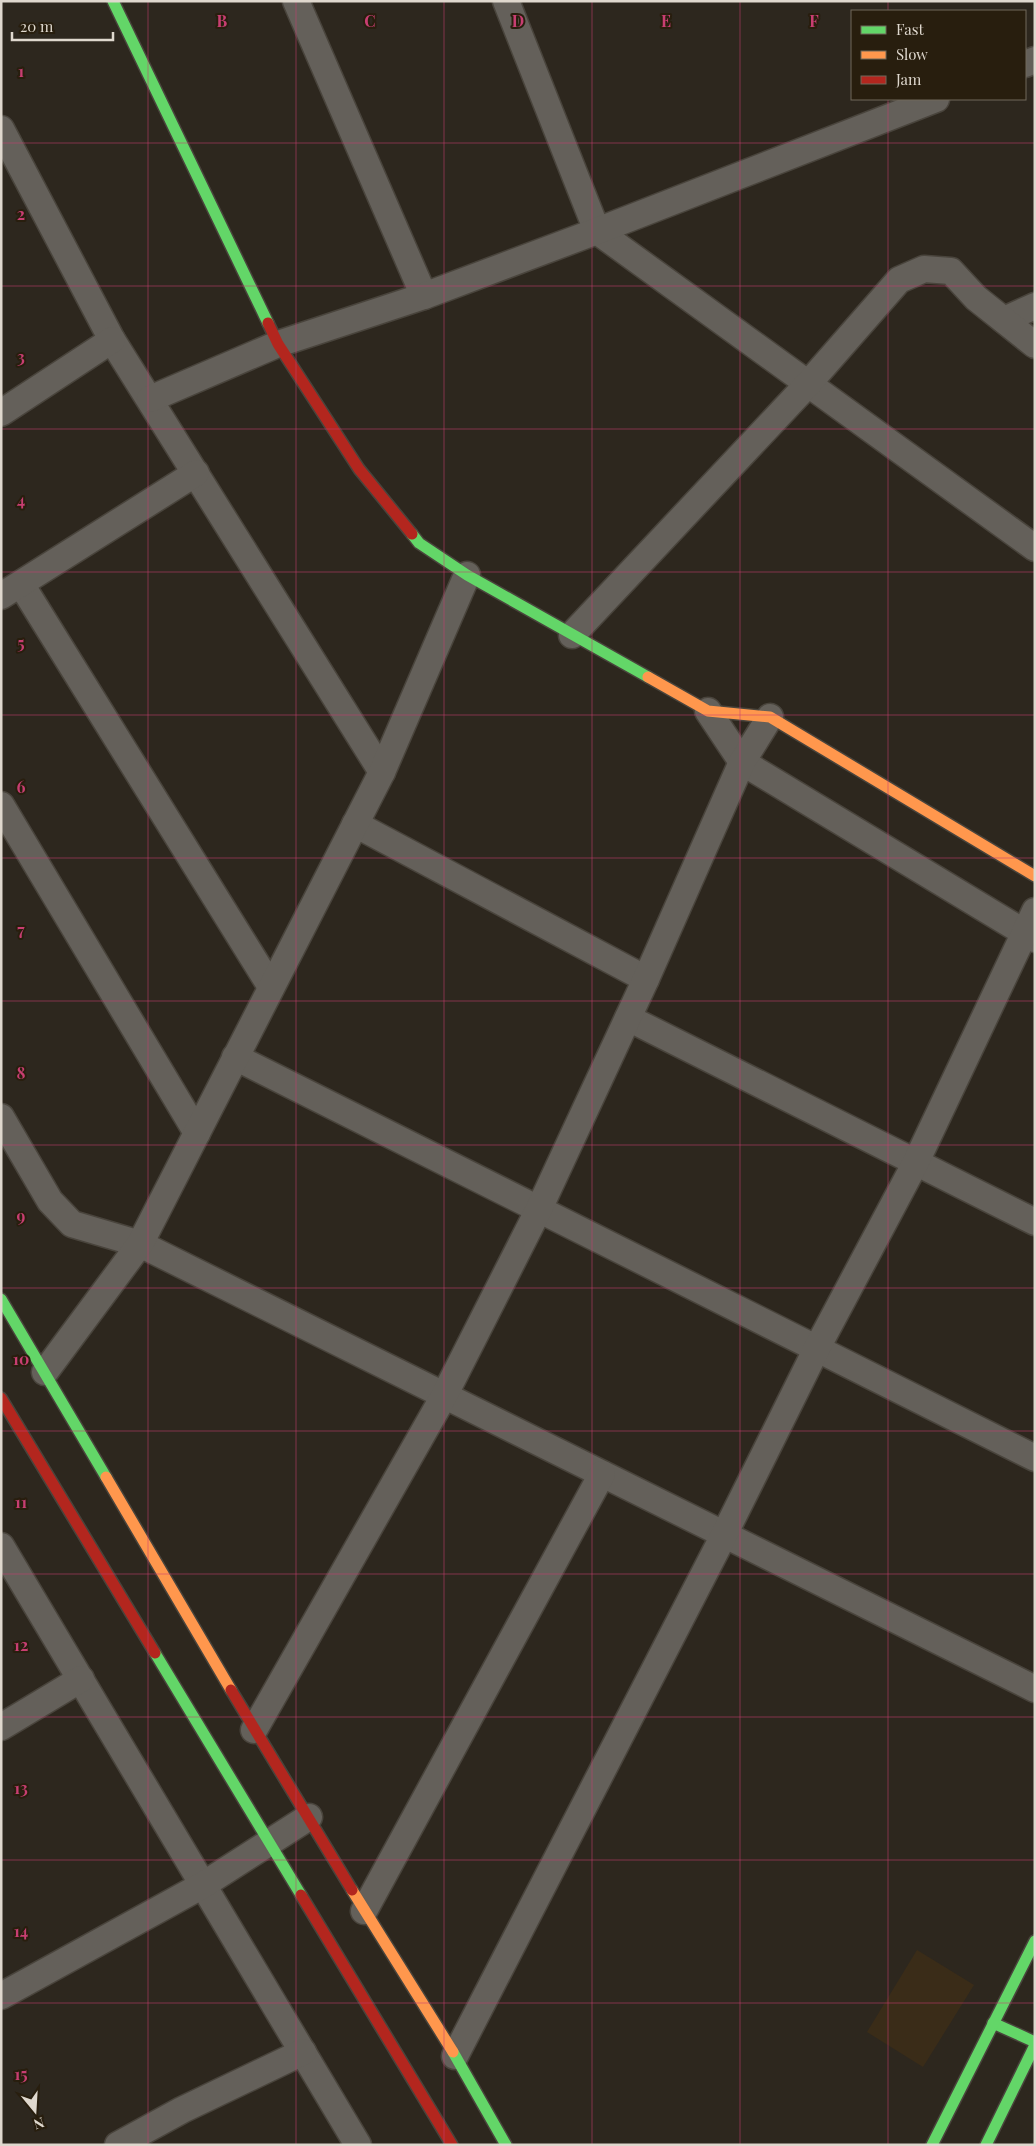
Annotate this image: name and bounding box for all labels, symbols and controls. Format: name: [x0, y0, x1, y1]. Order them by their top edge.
scale bar: [12, 10, 114, 42]
text: B: [217, 10, 228, 31]
text: C: [364, 10, 376, 31]
text: D: [512, 10, 524, 31]
text: E: [661, 10, 671, 31]
text: F: [809, 10, 819, 31]
legend: [851, 10, 1026, 100]
text: 20 m: [20, 16, 54, 36]
text: Fast: [896, 19, 925, 39]
text: Slow: [896, 44, 928, 64]
text: 1: [18, 60, 24, 81]
text: Jam: [895, 69, 922, 89]
text: 2: [17, 203, 25, 224]
text: 3: [17, 346, 25, 367]
text: 4: [17, 489, 25, 510]
text: 5: [17, 632, 25, 653]
text: 6: [17, 776, 26, 797]
text: 7: [17, 919, 25, 940]
text: 8: [17, 1062, 26, 1083]
text: 9: [17, 1205, 26, 1226]
text: 10: [13, 1348, 29, 1369]
text: 11: [15, 1491, 27, 1512]
text: 12: [14, 1634, 28, 1655]
text: 13: [14, 1777, 28, 1798]
text: 14: [14, 1920, 28, 1941]
text: 15: [14, 2063, 28, 2084]
north arrow: [10, 2086, 60, 2136]
text: N: [31, 2113, 47, 2134]

